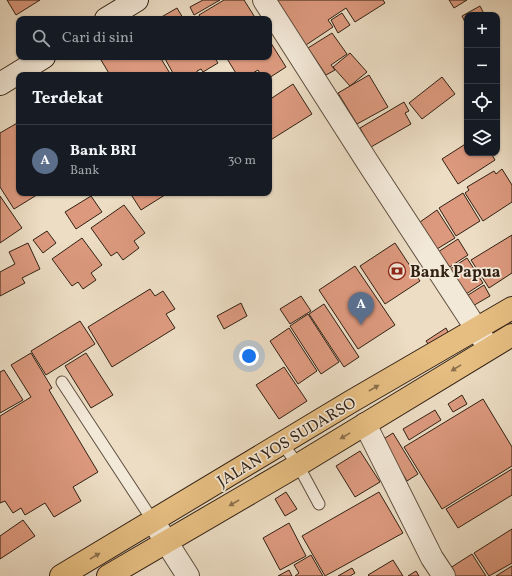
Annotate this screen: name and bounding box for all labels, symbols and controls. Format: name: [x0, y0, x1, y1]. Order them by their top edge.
map controls: [464, 12, 500, 156]
button: +: [464, 12, 500, 48]
search box: [16, 16, 272, 60]
icon: search: [30, 27, 52, 49]
text: Cari di sini: [62, 28, 133, 49]
button: −: [464, 48, 500, 84]
button: locate: [464, 84, 500, 120]
text: Terdekat: [32, 87, 103, 110]
button: layers: [464, 120, 500, 156]
text: Bank BRI: [70, 141, 137, 162]
text: A: [40, 152, 50, 170]
text: 30 m: [228, 152, 256, 170]
text: Bank: [70, 162, 99, 180]
bank icon: Bank Papua: [387, 261, 407, 281]
place label: Bank Papua: [410, 262, 501, 284]
pin: A: [348, 292, 374, 325]
your location: [239, 346, 259, 366]
one-way arrow: [451, 364, 461, 372]
one-way arrow: [368, 385, 380, 392]
street label: JALAN YOS SUDARSO: [214, 392, 361, 493]
one-way arrow: [339, 433, 351, 440]
one-way arrow: [228, 499, 240, 506]
one-way arrow: [90, 552, 100, 560]

